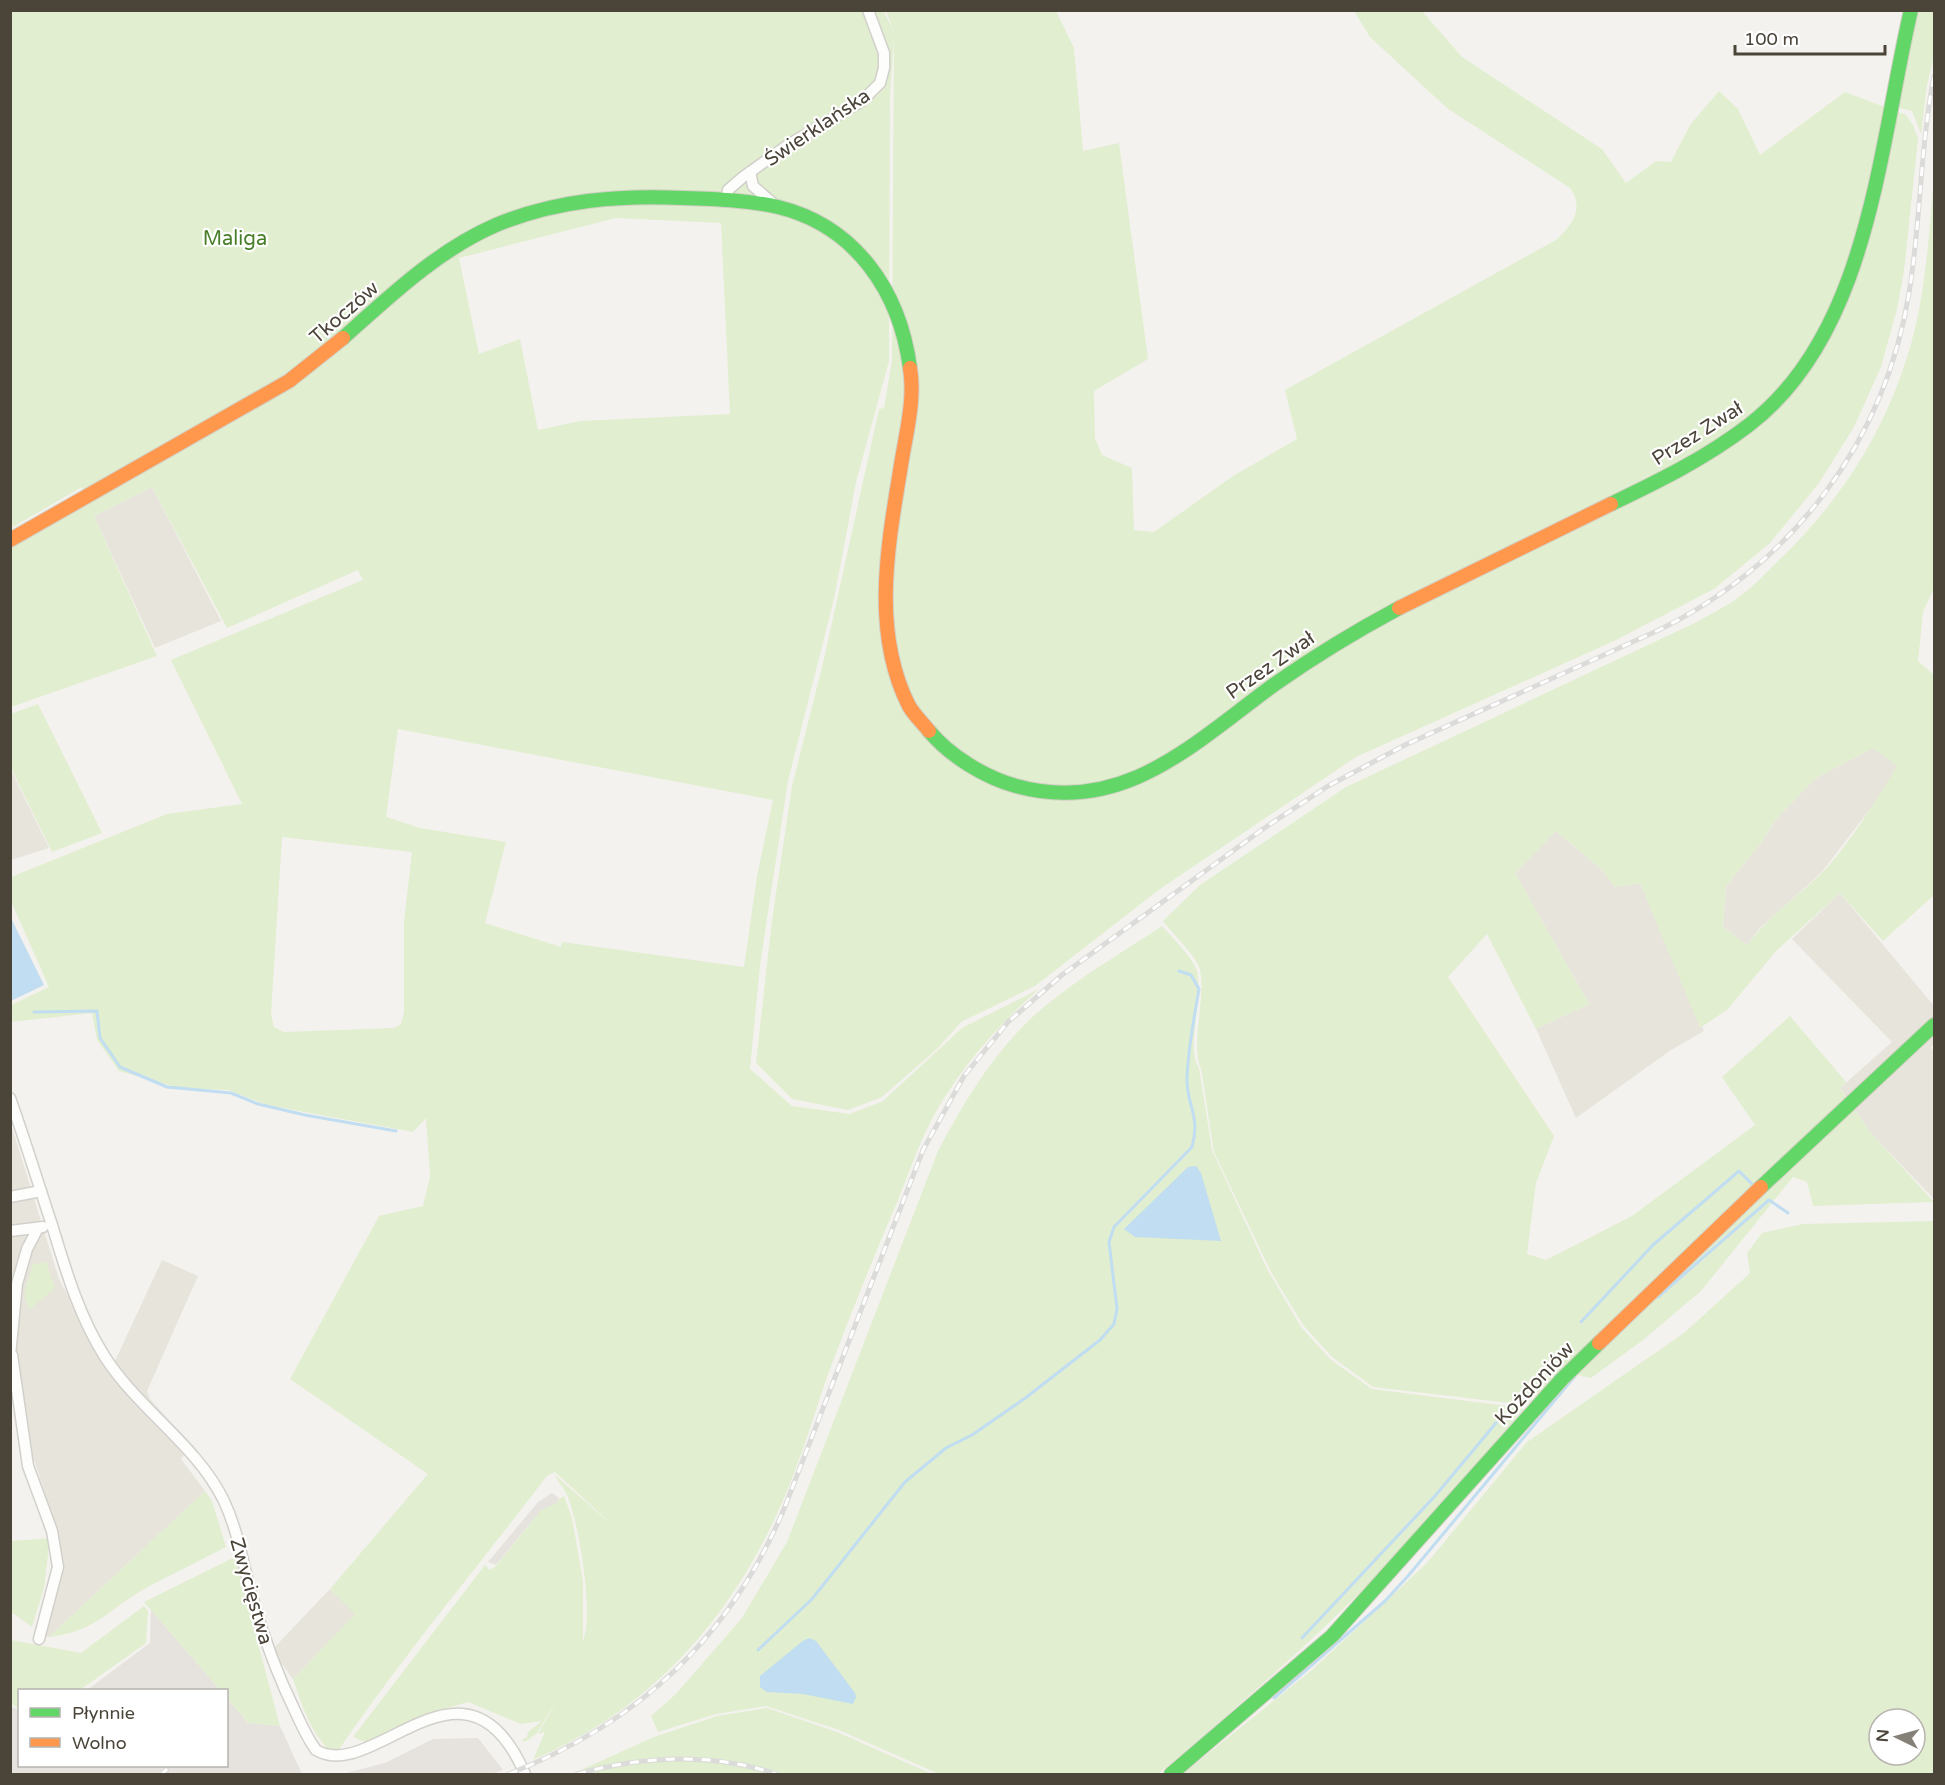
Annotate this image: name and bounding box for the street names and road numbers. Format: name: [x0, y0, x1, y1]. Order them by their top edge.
street label: Świerklańska: [760, 83, 875, 172]
street label: Tkoczów: [305, 276, 384, 349]
street label: Przez Zwał: [1648, 396, 1748, 471]
street label: Przez Zwał: [1222, 626, 1320, 705]
street label: Kożdoniów: [1490, 1337, 1580, 1430]
street label: Zwycięstwa: [224, 1535, 278, 1648]

